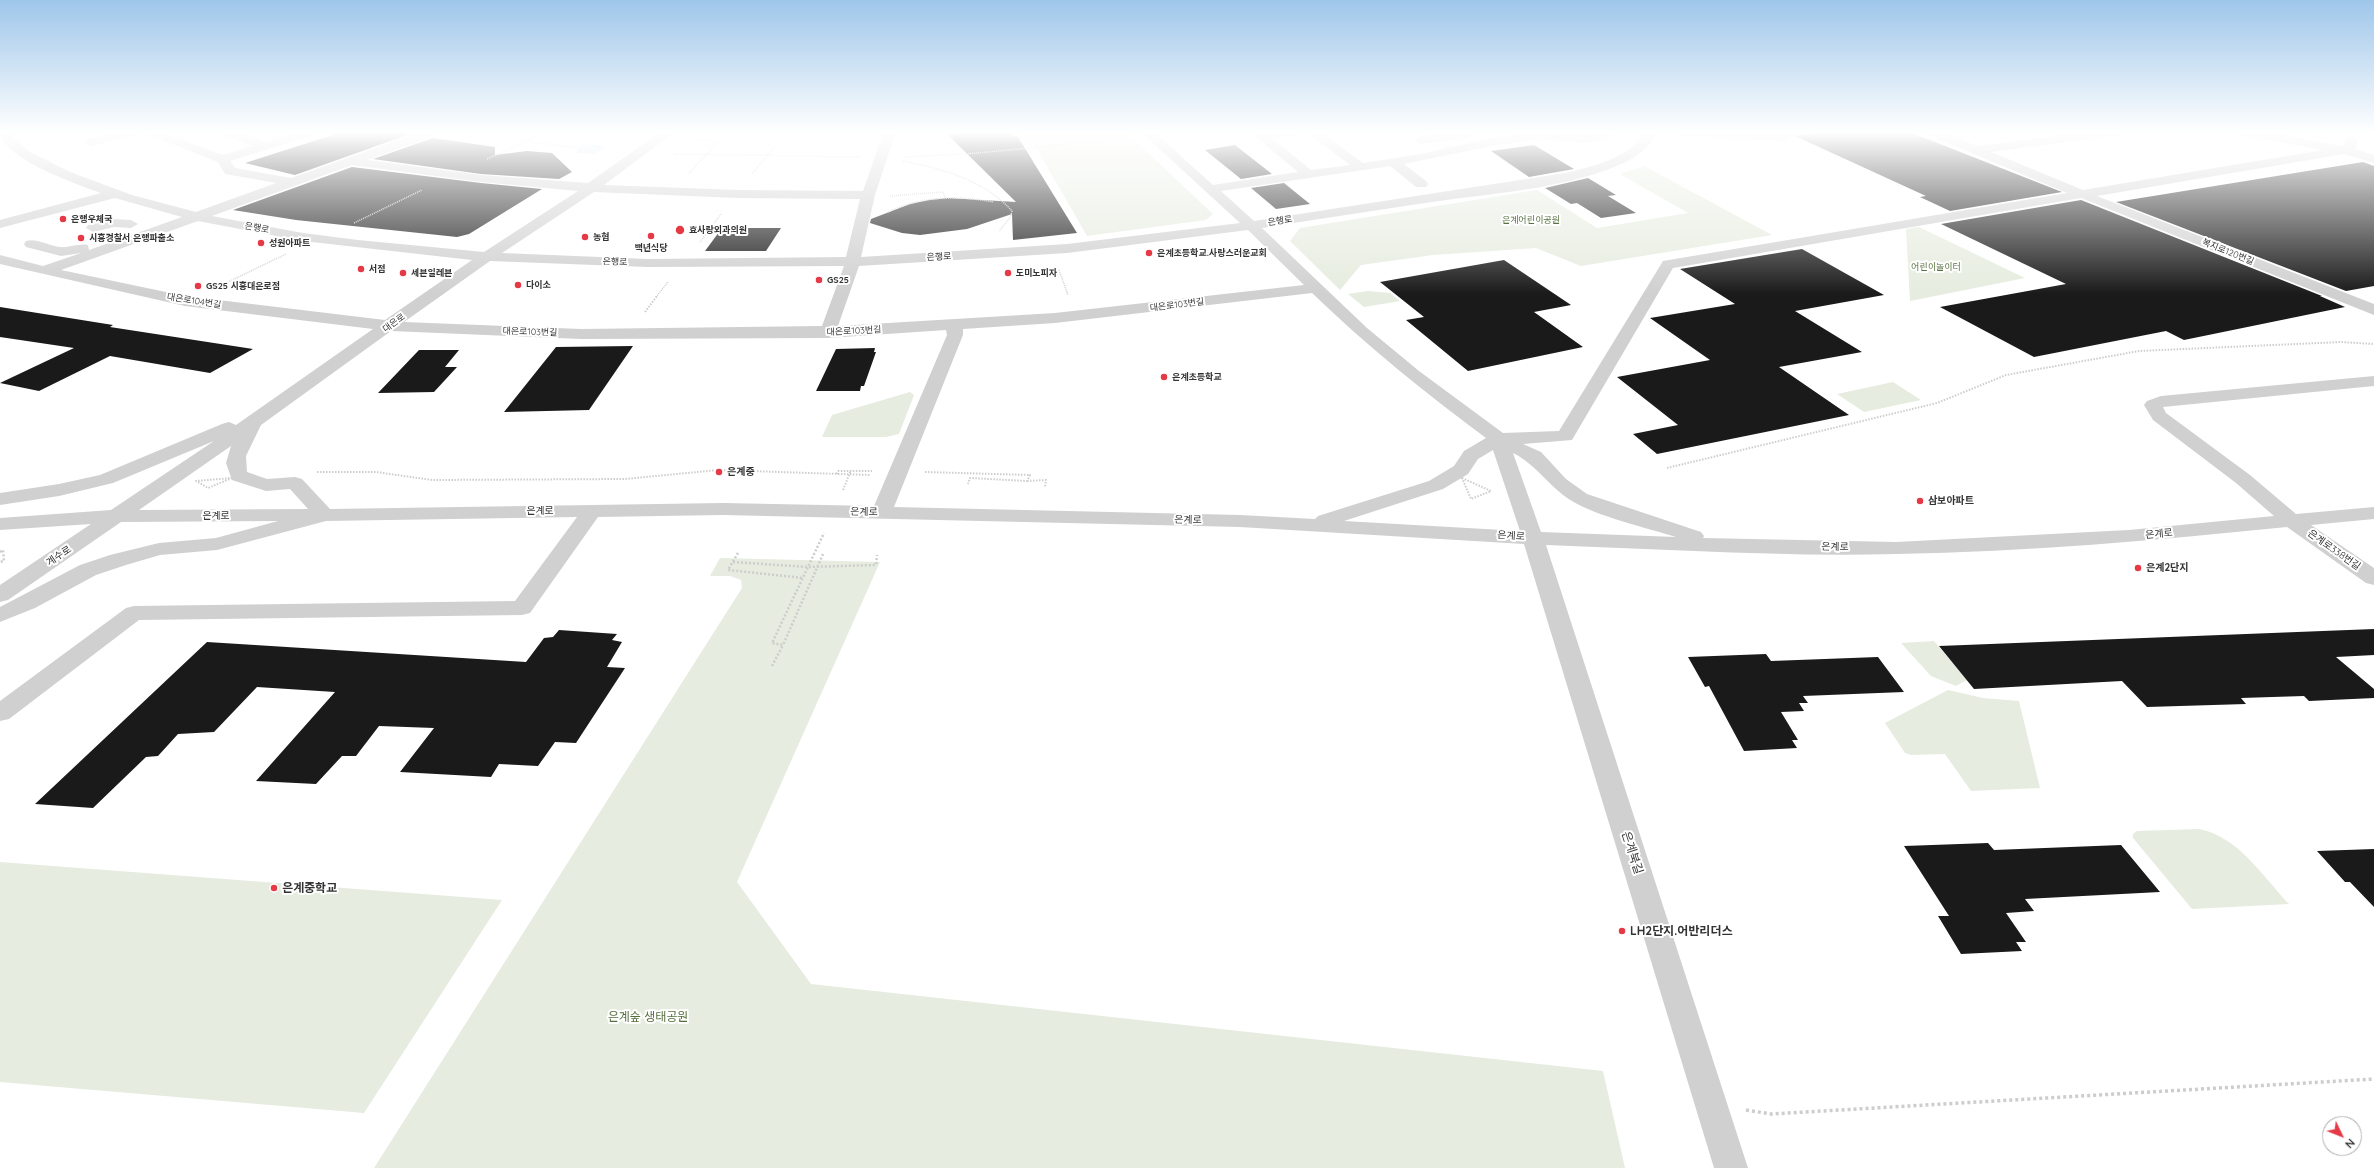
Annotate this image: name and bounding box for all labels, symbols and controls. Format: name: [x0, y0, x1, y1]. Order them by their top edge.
marker: 은행우체국: [58, 214, 68, 224]
place label: 은행우체국: [71, 214, 112, 224]
street label: 은행로: [1267, 214, 1293, 228]
park label: 은계어린이공원: [1502, 215, 1560, 225]
street label: 은행로: [244, 221, 270, 235]
marker: 효사랑외과의원: [674, 224, 686, 236]
place label: 효사랑외과의원: [689, 225, 747, 235]
marker: 백년식당: [646, 231, 656, 241]
marker: 농협: [580, 232, 590, 242]
place label: 농협: [593, 232, 610, 242]
marker: 시흥경찰서 은행파출소: [76, 233, 86, 243]
place label: 시흥경찰서 은행파출소: [89, 233, 174, 243]
street label: 복지로120번길: [2200, 237, 2256, 267]
marker: 성원아파트: [256, 238, 266, 248]
place label: 성원아파트: [269, 238, 310, 248]
place label: 백년식당: [634, 243, 668, 253]
marker: 은계초등학교.사랑스러운교회: [1144, 248, 1154, 258]
place label: 은계초등학교.사랑스러운교회: [1157, 248, 1267, 258]
street label: 은행로: [926, 251, 952, 263]
street label: 은행로: [602, 256, 628, 268]
park label: 어린이놀이터: [1911, 262, 1961, 272]
marker: 서점: [356, 264, 366, 274]
place label: 서점: [369, 264, 386, 274]
marker: 세븐일레븐: [398, 268, 408, 278]
place label: 세븐일레븐: [411, 268, 452, 278]
marker: 도미노피자: [1003, 268, 1013, 278]
place label: 도미노피자: [1016, 268, 1057, 278]
marker: GS25: [814, 275, 824, 285]
place label: GS25: [827, 275, 849, 285]
marker: 다이소: [513, 280, 523, 290]
place label: 다이소: [526, 280, 551, 290]
marker: GS25 시흥대은로점: [193, 281, 203, 291]
place label: GS25 시흥대은로점: [206, 281, 280, 291]
street label: 대은로104번길: [166, 291, 222, 311]
street label: 대은로103번길: [1149, 296, 1205, 314]
street label: 대은로: [381, 311, 407, 335]
street label: 대은로103번길: [826, 324, 882, 338]
street label: 대은로103번길: [502, 326, 558, 338]
marker: 은계초등학교: [1159, 372, 1169, 382]
place label: 은계초등학교: [1172, 372, 1222, 382]
place label: 은계중: [727, 466, 755, 478]
marker: 은계중: [714, 467, 724, 477]
place label: 삼보아파트: [1928, 495, 1974, 507]
marker: 삼보아파트: [1915, 496, 1925, 506]
street label: 은계로: [526, 505, 554, 517]
street label: 은계로: [850, 506, 878, 518]
street label: 은계로: [202, 510, 230, 522]
street label: 은계로: [1174, 514, 1202, 526]
street label: 은계로: [2145, 527, 2173, 541]
street label: 은계로338번길: [2305, 527, 2363, 573]
street label: 은계로: [1497, 529, 1525, 543]
street label: 은계로: [1821, 541, 1849, 553]
street label: 계수로: [44, 543, 74, 569]
place label: 은계2단지: [2146, 562, 2188, 574]
marker: 은계2단지: [2133, 563, 2143, 573]
street label: 은계북길: [1618, 830, 1646, 876]
place label: 은계중학교: [282, 881, 337, 895]
marker: 은계중학교: [269, 883, 279, 893]
place label: LH2단지.어반리더스: [1630, 924, 1732, 938]
marker: LH2단지.어반리더스: [1617, 926, 1627, 936]
park label: 은계숲 생태공원: [608, 1010, 688, 1024]
north arrow: [2322, 1116, 2362, 1156]
text: N: [2342, 1136, 2358, 1151]

